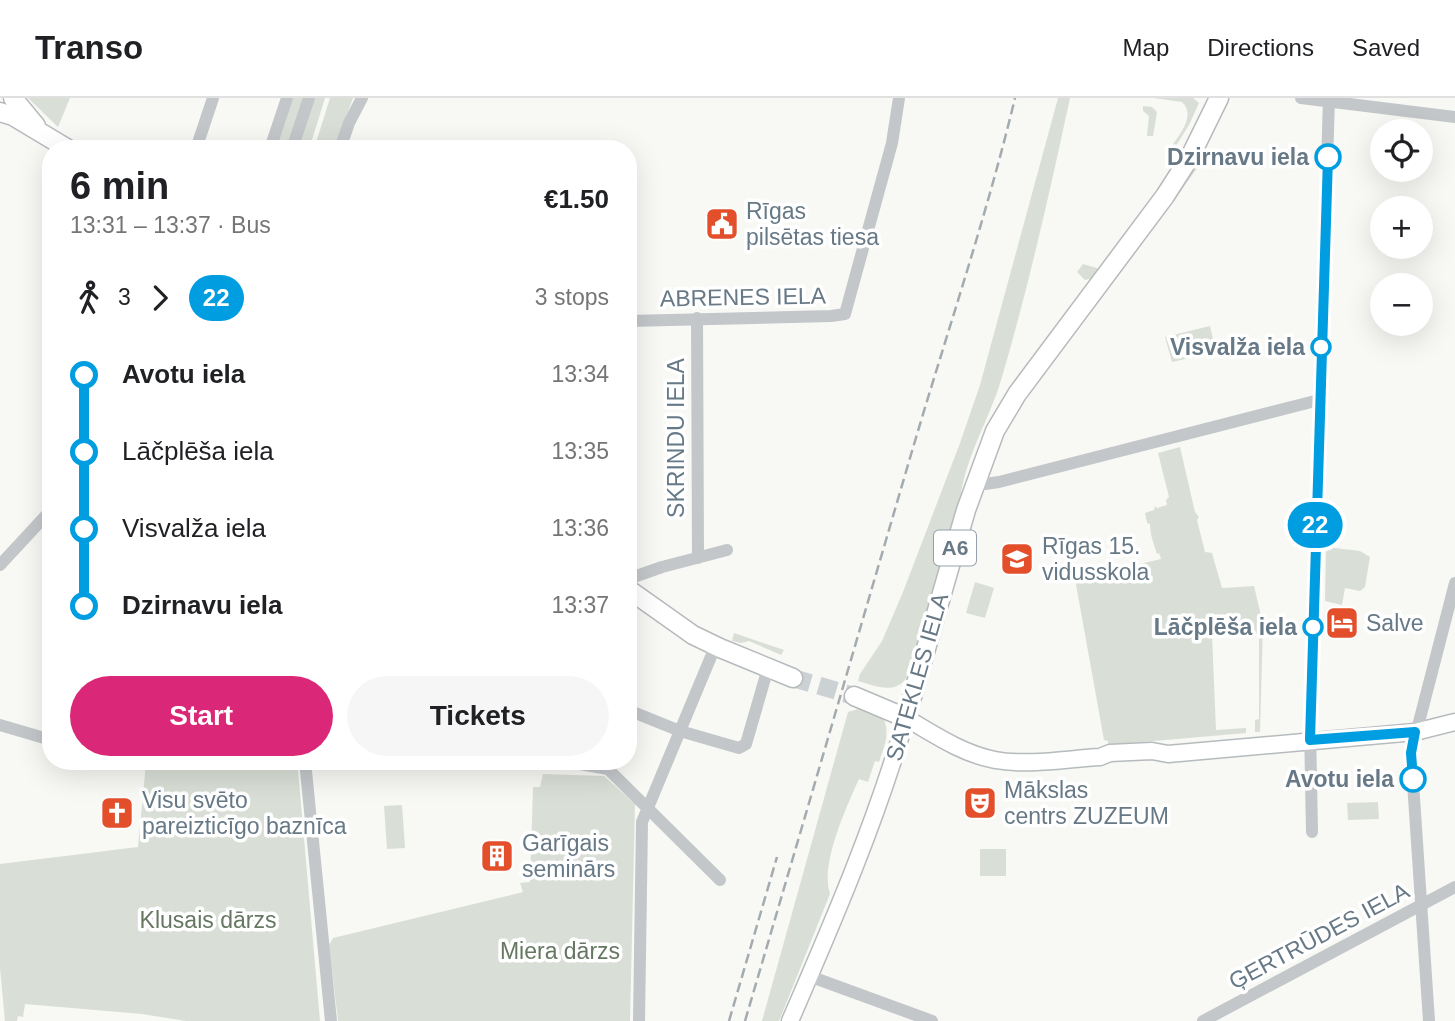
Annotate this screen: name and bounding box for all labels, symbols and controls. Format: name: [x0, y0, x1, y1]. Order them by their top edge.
text: Transo: [35, 29, 143, 66]
text: Map: [1123, 34, 1169, 61]
text: Directions: [1207, 34, 1314, 61]
text: Saved: [1352, 34, 1420, 61]
map controls: [1370, 119, 1433, 336]
button: locate: [1370, 119, 1433, 182]
place label: Dzirnavu iela: [1167, 144, 1309, 170]
marker: Dzirnavu iela: [1315, 144, 1341, 170]
text: 6 min: [70, 165, 169, 207]
text: €1.50: [544, 184, 609, 214]
button: +: [1370, 196, 1433, 259]
place label: Rīgas pilsētas tiesa: [746, 198, 879, 250]
public building icon: Rīgas pilsētas tiesa: [703, 205, 741, 243]
text: 13:31 – 13:37 · Bus: [70, 212, 271, 238]
button: −: [1370, 273, 1433, 336]
icon: walk: [70, 279, 108, 317]
icon: forward: [141, 279, 179, 317]
street label: ABRENES IELA: [660, 283, 827, 311]
text: 3: [118, 284, 131, 310]
text: 22: [203, 284, 230, 311]
text: 3 stops: [535, 284, 609, 310]
place label: Visvalža iela: [1170, 334, 1305, 360]
marker: Visvalža iela: [1311, 337, 1331, 357]
street label: SKRINDU IELA: [663, 357, 689, 518]
text: Avotu iela: [122, 359, 245, 389]
text: 13:34: [551, 361, 609, 387]
text: Lāčplēša iela: [122, 436, 274, 466]
text: 13:35: [551, 438, 609, 464]
line badge: 22: [1284, 502, 1346, 548]
text: 22: [1302, 511, 1328, 538]
text: Visvalža iela: [122, 513, 266, 543]
text: 13:36: [551, 515, 609, 541]
road number: A6: [934, 531, 976, 566]
place label: Rīgas 15. vidusskola: [1042, 533, 1150, 585]
school or university icon: Rīgas 15. vidusskola: [998, 540, 1036, 578]
street label: SATEKLES IELA: [881, 589, 954, 764]
text: Dzirnavu iela: [122, 590, 282, 620]
text: 13:37: [551, 592, 609, 618]
hotel icon: Salve: [1323, 604, 1361, 642]
place label: Salve: [1366, 610, 1424, 636]
place label: Lāčplēša iela: [1154, 614, 1297, 640]
marker: Lāčplēša iela: [1303, 617, 1323, 637]
button: Start: [70, 676, 333, 756]
button: Tickets: [347, 676, 609, 756]
place label: Avotu iela: [1285, 766, 1394, 792]
marker: Avotu iela: [1400, 766, 1426, 792]
place label: Mākslas centrs ZUZEUM: [1004, 777, 1169, 829]
theatre icon: Mākslas centrs ZUZEUM: [961, 784, 999, 822]
place label: Visu svēto pareizticīgo baznīca: [142, 787, 347, 839]
church icon: Visu svēto pareizticīgo baznīca: [98, 794, 136, 832]
place label: Garīgais seminārs: [522, 830, 615, 882]
building icon: Garīgais seminārs: [478, 837, 516, 875]
street label: ĢERTRŪDES IELA: [1224, 877, 1414, 994]
park label: Klusais dārzs: [140, 907, 276, 933]
park label: Miera dārzs: [500, 938, 620, 964]

